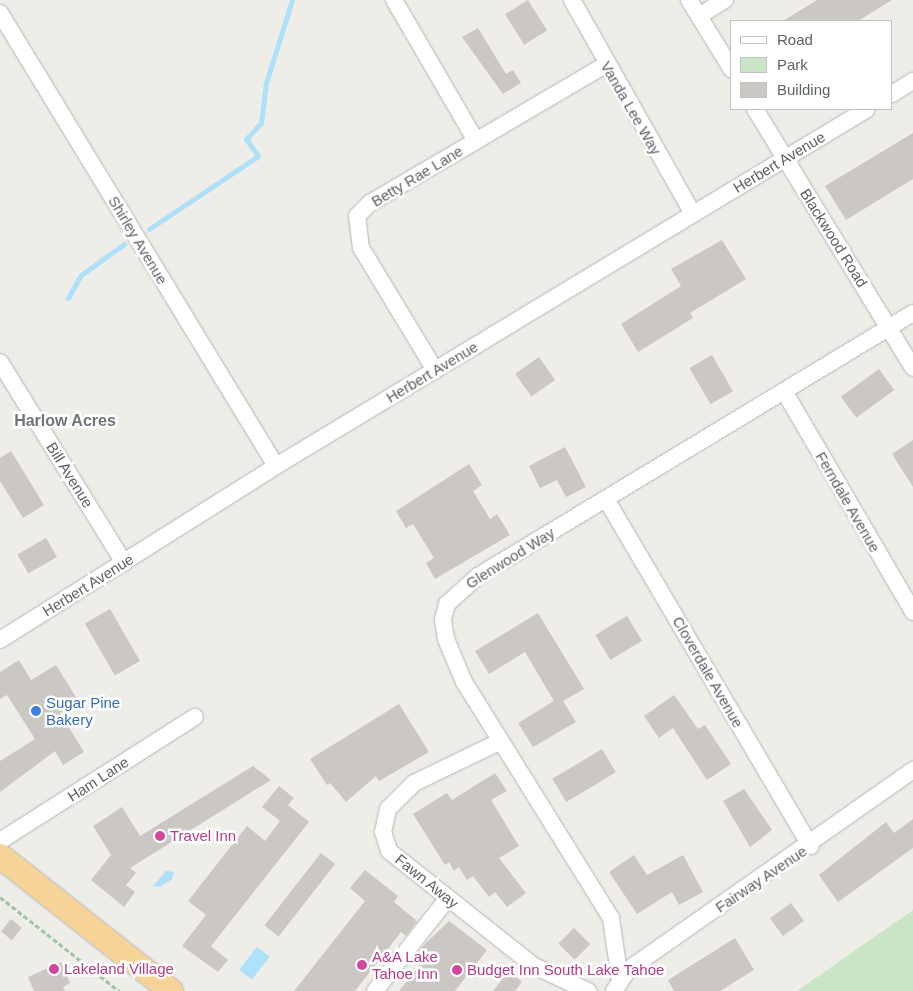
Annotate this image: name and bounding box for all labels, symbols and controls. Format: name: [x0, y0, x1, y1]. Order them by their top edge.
legend: [730, 20, 893, 110]
text: Road: [777, 31, 813, 48]
text: Park: [777, 56, 808, 73]
street label: Vanda Lee Way: [597, 58, 665, 158]
text: Building: [777, 81, 830, 98]
street label: Herbert Avenue: [729, 127, 829, 197]
street label: Betty Rae Lane: [368, 142, 466, 210]
street label: Blackwood Road: [797, 186, 871, 290]
street label: Shirley Avenue: [104, 192, 172, 288]
street label: Herbert Avenue: [382, 337, 482, 407]
district label: Harlow Acres: [14, 411, 116, 431]
street label: Bill Avenue: [43, 439, 97, 511]
street label: Ferndale Avenue: [812, 448, 884, 556]
street label: Glenwood Way: [462, 524, 558, 592]
street label: Herbert Avenue: [39, 550, 137, 620]
street label: Cloverdale Avenue: [669, 613, 747, 731]
place label: Sugar Pine Bakery: [46, 693, 120, 728]
marker: Sugar Pine Bakery: [30, 705, 42, 717]
street label: Ham Lane: [64, 753, 132, 805]
place label: Travel Inn: [170, 827, 236, 845]
marker: Travel Inn: [154, 830, 166, 842]
street label: Fairway Avenue: [711, 842, 811, 916]
street label: Fawn Away: [391, 850, 463, 912]
place label: A&A Lake Tahoe Inn: [372, 947, 439, 982]
marker: A&A Lake Tahoe Inn: [356, 959, 368, 971]
place label: Lakeland Village: [64, 960, 174, 978]
place label: Budget Inn South Lake Tahoe: [467, 961, 665, 979]
marker: Lakeland Village: [48, 963, 60, 975]
marker: Budget Inn South Lake Tahoe: [451, 964, 463, 976]

